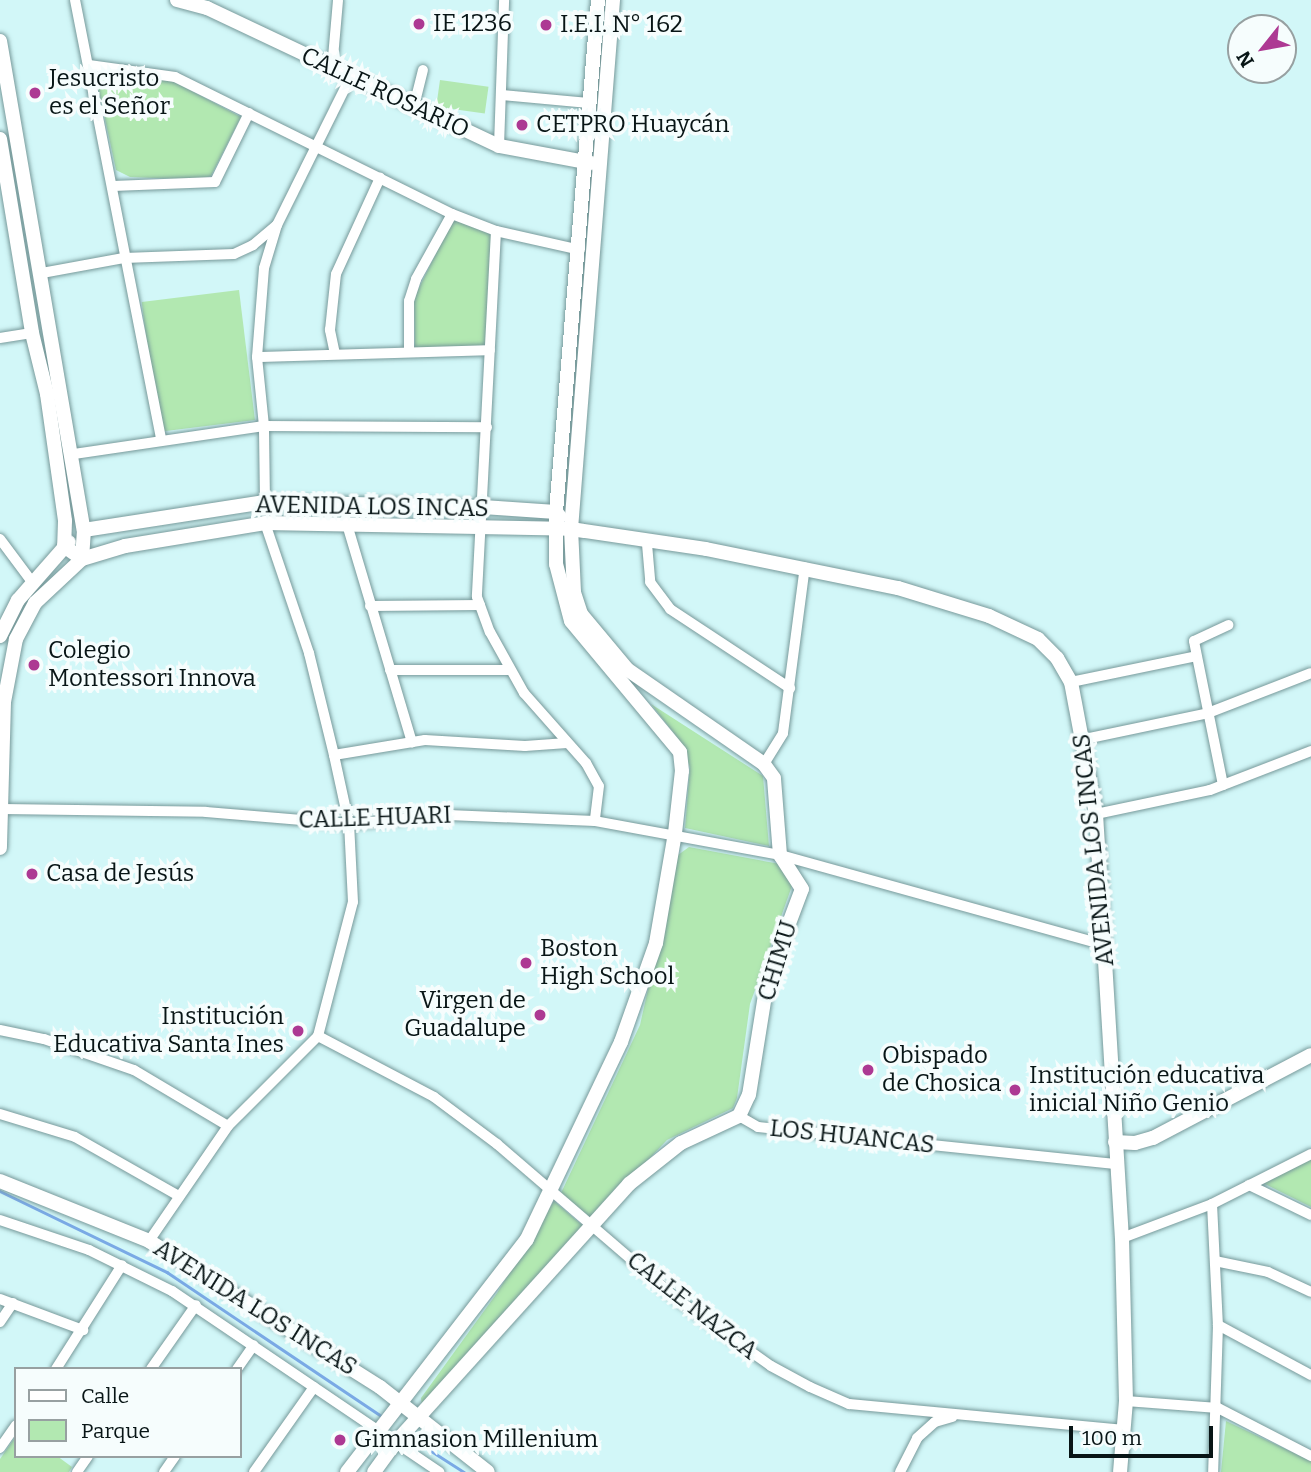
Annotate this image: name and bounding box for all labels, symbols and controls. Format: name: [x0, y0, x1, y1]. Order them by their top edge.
place label: IE 1236: [433, 10, 512, 38]
place label: I.E.I. N° 162: [560, 11, 683, 39]
north arrow: [1227, 14, 1297, 84]
marker: IE 1236: [411, 16, 427, 32]
marker: I.E.I. N° 162: [538, 17, 554, 33]
street label: CALLE ROSARIO: [296, 41, 474, 145]
text: N: [1232, 47, 1259, 71]
place label: Jesucristo es el Señor: [49, 65, 170, 121]
marker: Jesucristo es el Señor: [27, 85, 43, 101]
place label: CETPRO Huaycán: [536, 111, 729, 139]
marker: CETPRO Huaycán: [514, 117, 530, 133]
street label: AVENIDA LOS INCAS: [255, 491, 489, 523]
place label: Colegio Montessori Innova: [48, 637, 256, 693]
marker: Colegio Montessori Innova: [26, 657, 42, 673]
street label: AVENIDA LOS INCAS: [1067, 732, 1121, 968]
street label: CALLE HUARI: [298, 801, 452, 835]
place label: Casa de Jesús: [46, 860, 194, 888]
marker: Casa de Jesús: [24, 866, 40, 882]
street label: CHIMU: [752, 917, 804, 1005]
place label: Boston High School: [540, 935, 674, 991]
marker: Boston High School: [518, 955, 534, 971]
place label: Virgen de Guadalupe: [404, 987, 526, 1043]
place label: Institución Educativa Santa Ines: [53, 1003, 284, 1059]
marker: Virgen de Guadalupe: [532, 1007, 548, 1023]
marker: Institución Educativa Santa Ines: [290, 1023, 306, 1039]
place label: Obispado de Chosica: [882, 1042, 1001, 1098]
marker: Obispado de Chosica: [860, 1062, 876, 1078]
place label: Institución educativa inicial Niño Genio: [1029, 1062, 1264, 1118]
marker: Institución educativa inicial Niño Genio: [1007, 1082, 1023, 1098]
street label: LOS HUANCAS: [768, 1114, 936, 1160]
street label: AVENIDA LOS INCAS: [148, 1234, 362, 1382]
street label: CALLE NAZCA: [621, 1246, 763, 1366]
legend: [14, 1367, 242, 1458]
text: Calle: [81, 1383, 129, 1409]
scale bar: [1073, 1412, 1216, 1456]
text: Parque: [81, 1418, 150, 1444]
text: 100 m: [1082, 1425, 1142, 1451]
place label: Gimnasion Millenium: [354, 1426, 598, 1454]
marker: Gimnasion Millenium: [332, 1432, 348, 1448]

